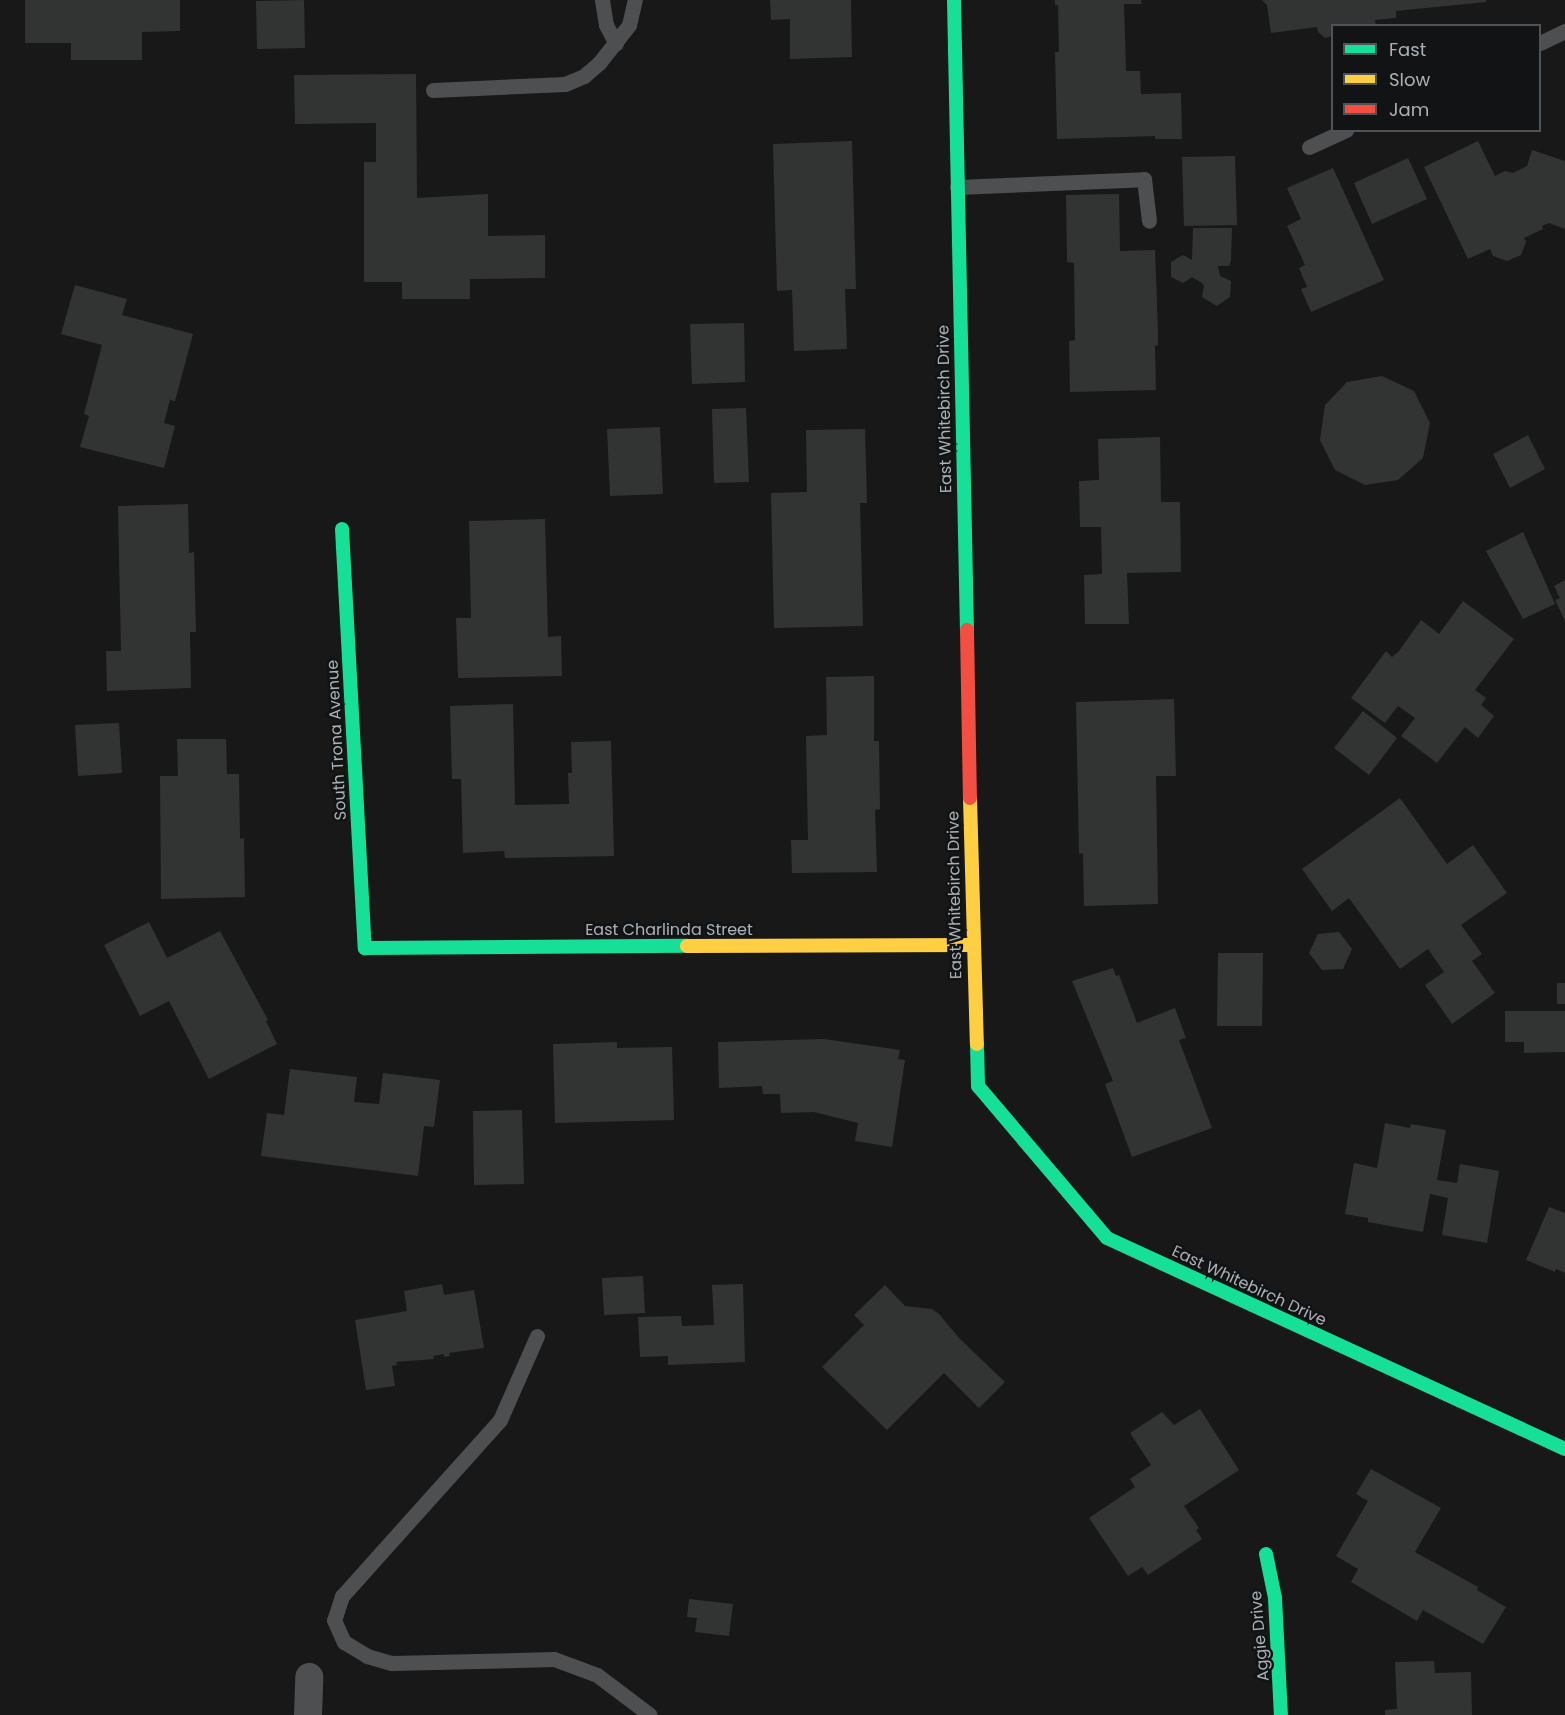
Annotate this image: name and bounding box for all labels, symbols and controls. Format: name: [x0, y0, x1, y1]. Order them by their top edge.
legend: [1331, 24, 1541, 132]
text: Fast: [1389, 37, 1426, 62]
text: Slow: [1389, 67, 1430, 92]
text: Jam: [1389, 97, 1429, 122]
street label: East Whitebirch Drive: [934, 325, 956, 493]
street label: South Trona Avenue: [323, 659, 351, 821]
street label: East Whitebirch Drive: [944, 811, 966, 979]
street label: East Charlinda Street: [585, 920, 753, 940]
street label: East Whitebirch Drive: [1169, 1242, 1329, 1330]
street label: Aggie Drive: [1246, 1590, 1274, 1682]

